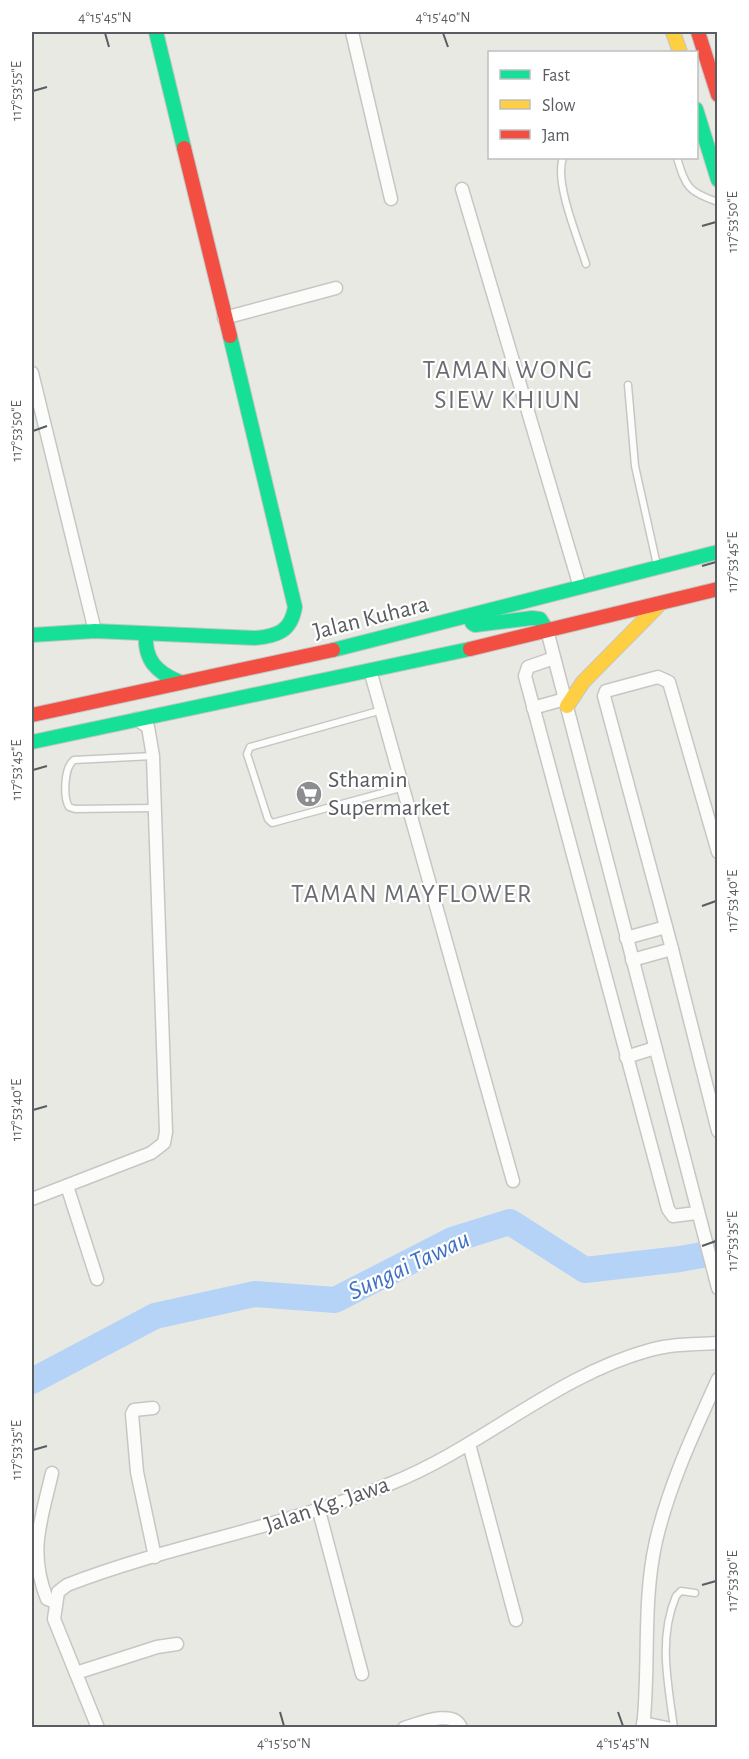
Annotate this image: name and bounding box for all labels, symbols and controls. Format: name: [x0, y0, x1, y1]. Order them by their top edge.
text: 4°15'45"N: [78, 10, 132, 25]
text: 4°15'40"N: [415, 10, 471, 25]
legend: [488, 51, 698, 159]
text: 117°53'55"E: [9, 61, 24, 121]
text: Fast: [542, 67, 570, 85]
text: Slow: [542, 97, 575, 115]
text: Jam: [542, 127, 570, 145]
text: 117°53'50"E: [725, 191, 740, 253]
district label: TAMAN WONG SIEW KHIUN: [422, 357, 594, 413]
text: 117°53'50"E: [9, 400, 24, 462]
text: 117°53'45"E: [725, 532, 740, 592]
street label: Jalan Kuhara: [311, 592, 431, 644]
text: 117°53'45"E: [9, 740, 24, 800]
place label: Sthamin Supermarket: [328, 768, 450, 820]
supermarket icon: Sthamin Supermarket: [294, 779, 324, 809]
text: 117°53'40"E: [725, 870, 740, 932]
district label: TAMAN MAYFLOWER: [291, 881, 533, 907]
text: 117°53'40"E: [9, 1079, 24, 1141]
text: 117°53'35"E: [725, 1211, 740, 1271]
water label: Sungai Tawau: [344, 1226, 474, 1304]
text: 117°53'35"E: [9, 1420, 24, 1480]
street label: Jalan Kg. Jawa: [262, 1472, 392, 1538]
text: 117°53'30"E: [725, 1550, 740, 1612]
text: 4°15'50"N: [257, 1736, 311, 1751]
text: 4°15'45"N: [596, 1736, 650, 1751]

